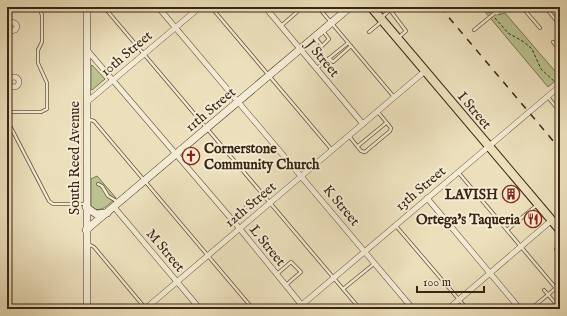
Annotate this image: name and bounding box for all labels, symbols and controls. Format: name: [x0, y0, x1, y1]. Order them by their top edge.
street label: 10th Street: [97, 27, 156, 81]
street label: J Street: [300, 35, 343, 81]
street label: 11th Street: [182, 83, 240, 136]
street label: I Street: [453, 88, 495, 133]
street label: South Reed Avenue: [66, 100, 84, 215]
place label: Cornerstone Community Church: [204, 140, 320, 174]
church icon: Cornerstone Community Church: [181, 146, 201, 166]
street label: 13th Street: [392, 162, 450, 215]
street label: 12th Street: [221, 178, 280, 232]
street label: K Street: [319, 181, 364, 230]
building icon: LAVISH: [501, 184, 521, 204]
place label: LAVISH: [445, 186, 498, 204]
restaurant icon: Ortega's Taqueria: [523, 209, 543, 229]
place label: Ortega's Taqueria: [416, 211, 521, 229]
street label: L Street: [245, 221, 289, 270]
street label: M Street: [142, 225, 189, 276]
scale bar: [417, 268, 484, 294]
text: 100 m: [423, 275, 451, 290]

